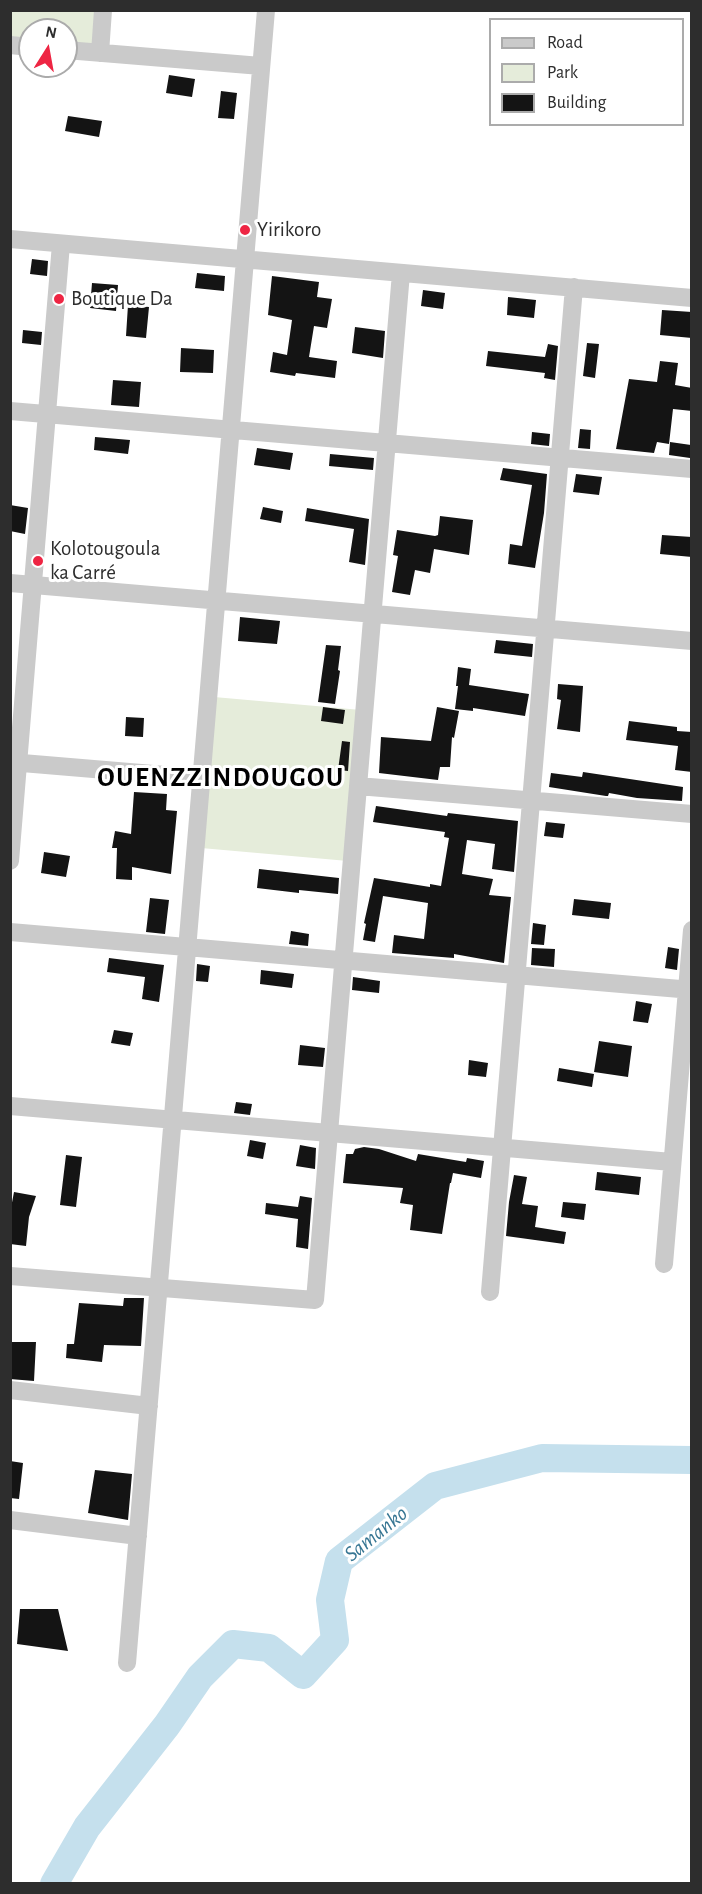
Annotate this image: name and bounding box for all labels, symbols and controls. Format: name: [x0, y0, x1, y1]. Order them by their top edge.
north arrow: [18, 18, 78, 78]
legend: [489, 18, 684, 126]
text: N: [44, 23, 58, 41]
text: Road: [547, 34, 583, 52]
text: Park: [547, 64, 578, 82]
text: Building: [547, 94, 606, 112]
place label: Yirikoro: [257, 217, 321, 243]
marker: Yirikoro: [238, 223, 252, 237]
place label: Boutique Da: [71, 286, 173, 312]
marker: Boutique Da: [52, 292, 66, 306]
place label: Kolotougoula ka Carré: [50, 536, 160, 586]
marker: Kolotougoula ka Carré: [31, 554, 45, 568]
district label: OUENZZINDOUGOU: [97, 762, 345, 794]
water label: Samanko: [339, 1500, 413, 1568]

